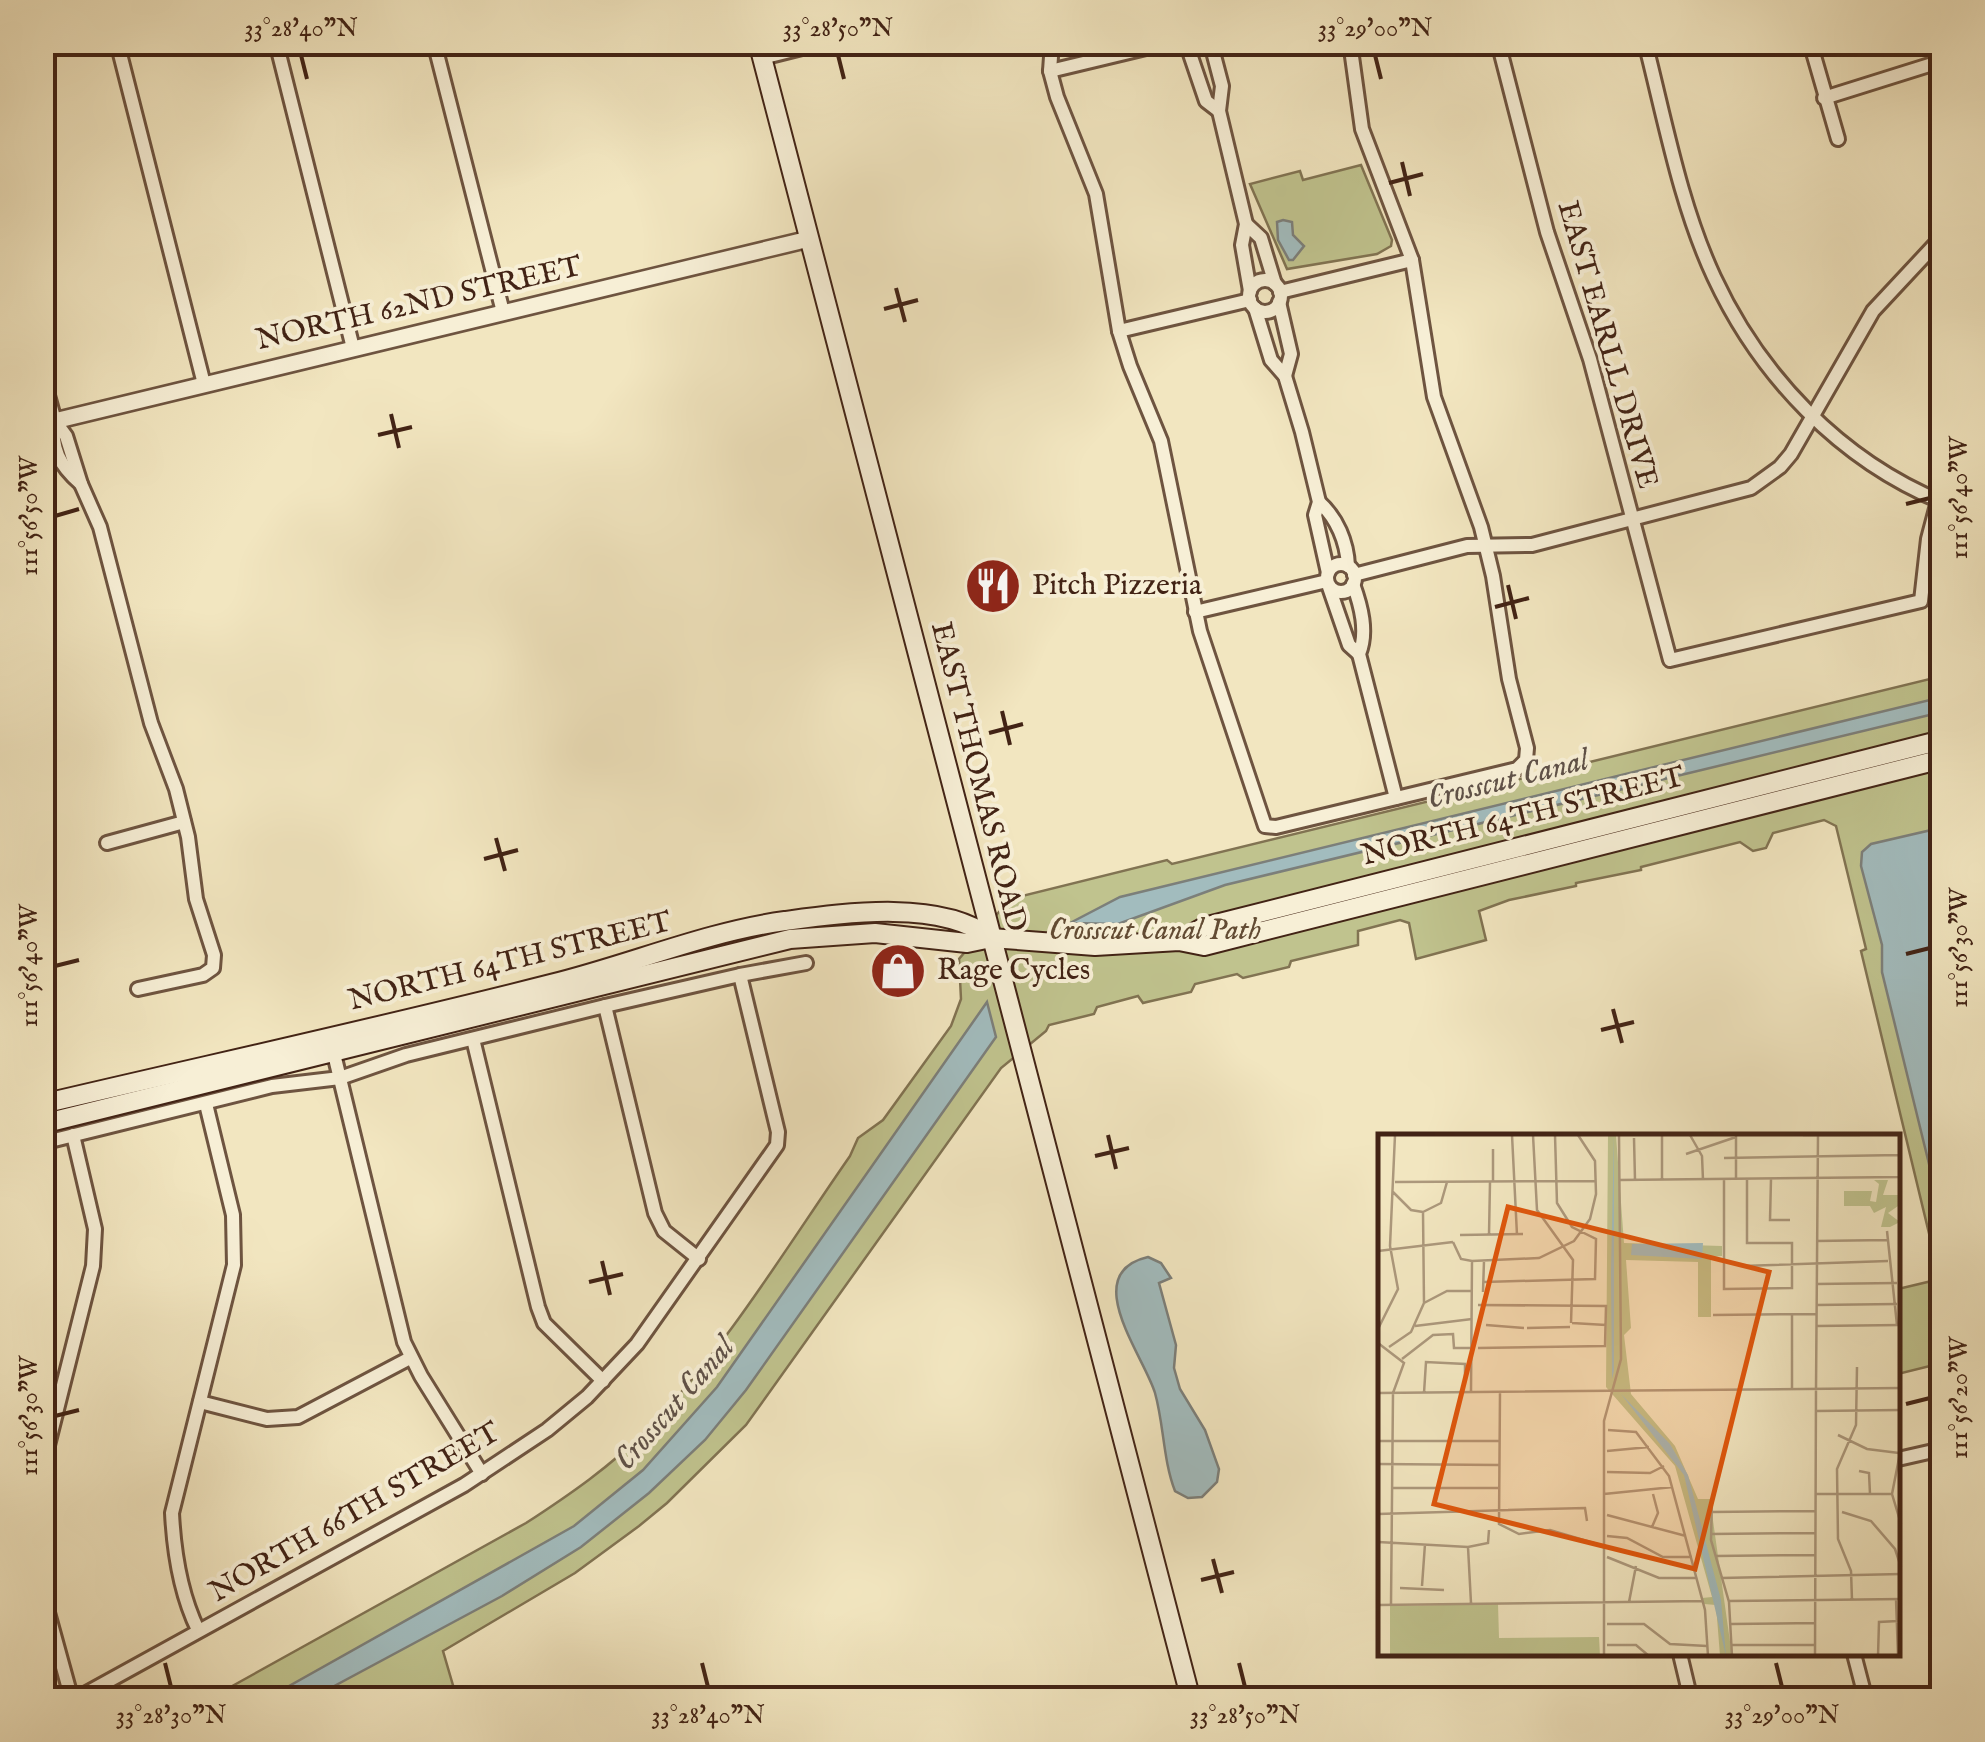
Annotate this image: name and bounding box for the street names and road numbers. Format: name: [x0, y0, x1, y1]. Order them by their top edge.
street label: EAST EARLL DRIVE: [1548, 197, 1666, 493]
street label: NORTH 62ND STREET: [252, 248, 586, 360]
street label: EAST THOMAS ROAD: [921, 618, 1035, 936]
street label: NORTH 64TH STREET: [1358, 758, 1688, 876]
street label: NORTH 64TH STREET: [345, 903, 675, 1021]
street label: NORTH 66TH STREET: [203, 1414, 507, 1612]

